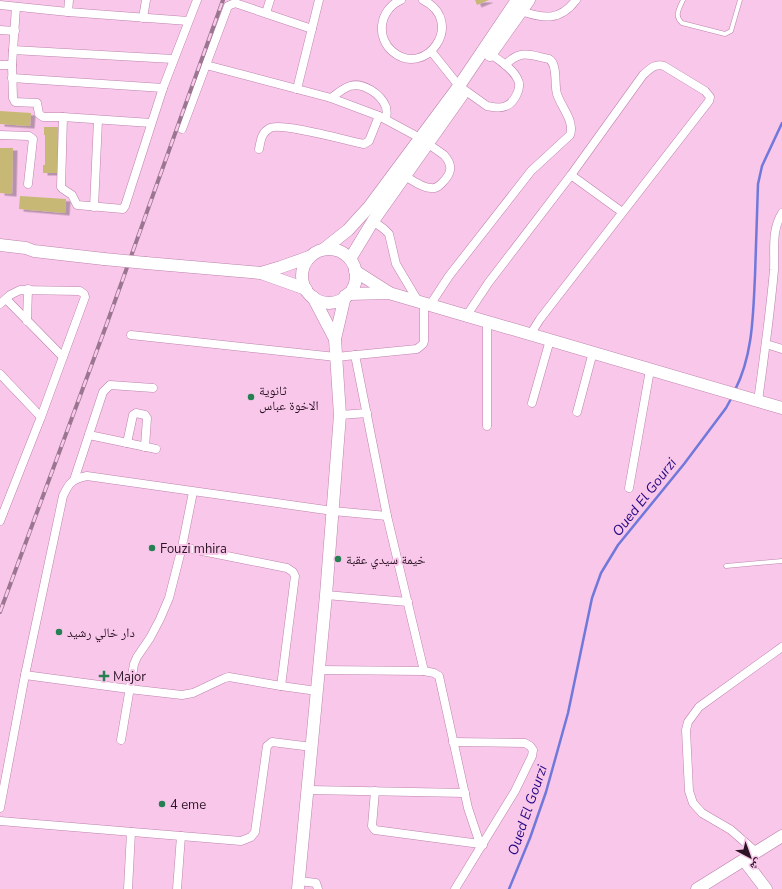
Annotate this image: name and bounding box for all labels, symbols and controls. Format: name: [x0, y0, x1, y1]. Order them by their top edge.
place label: ثانوية الاخوة عباس: [259, 382, 319, 415]
marker: ثانوية الاخوة عباس: [246, 392, 256, 402]
water label: Oued El Gourzi: [608, 454, 681, 540]
place label: Fouzi mhira: [160, 540, 227, 558]
marker: Fouzi mhira: [147, 543, 157, 553]
place label: خيمة سيدي عقبة: [346, 551, 426, 570]
marker: خيمة سيدي عقبة: [333, 554, 343, 564]
place label: دار خالي رشيد: [67, 624, 135, 643]
marker: دار خالي رشيد: [54, 627, 64, 637]
place label: Major: [113, 668, 146, 686]
marker: Major: [98, 670, 110, 682]
water label: Oued El Gourzi: [503, 762, 552, 858]
place label: 4 eme: [170, 796, 206, 814]
marker: 4 eme: [157, 799, 167, 809]
north arrow: [730, 837, 770, 877]
text: ش: [747, 855, 766, 874]

